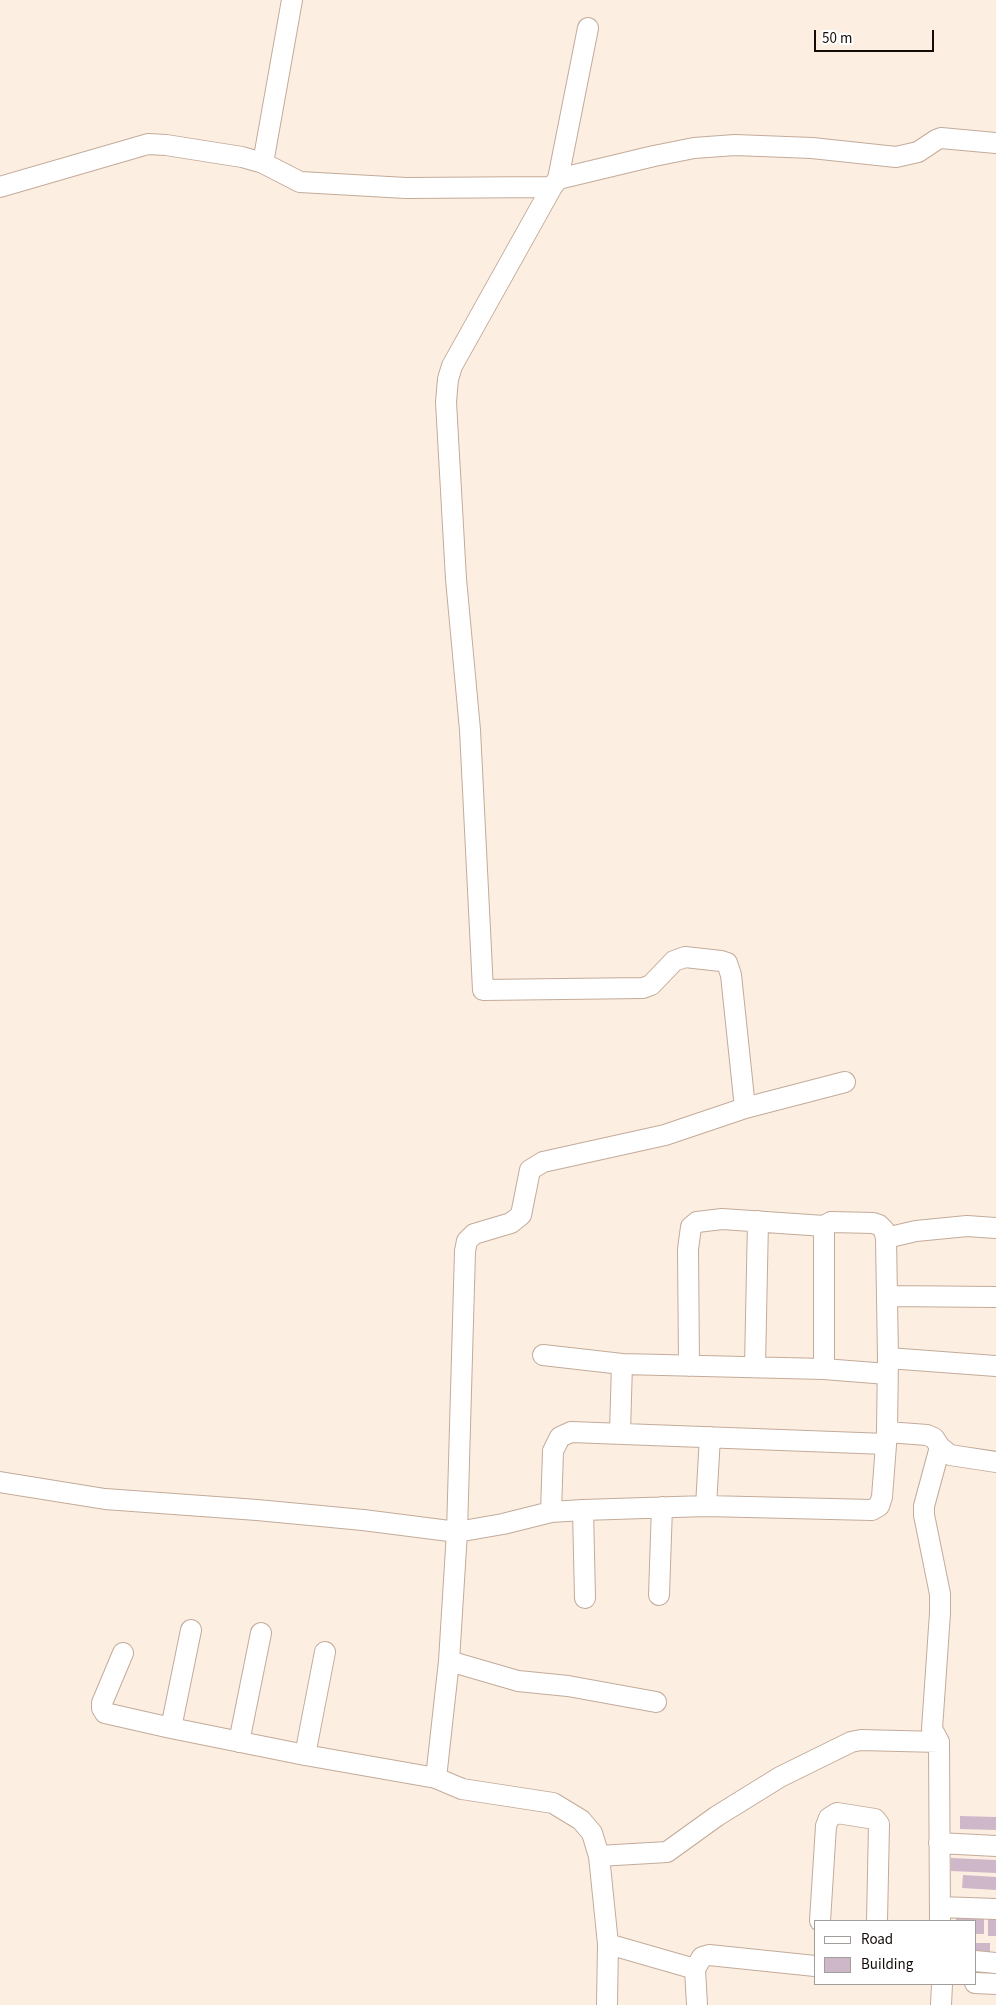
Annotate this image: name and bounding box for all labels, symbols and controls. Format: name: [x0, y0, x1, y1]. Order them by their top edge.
scale bar: [816, 20, 936, 52]
text: 50 m: [822, 28, 852, 49]
legend: [814, 1920, 976, 1985]
text: Road: [861, 1929, 893, 1950]
text: Building: [861, 1954, 913, 1975]

